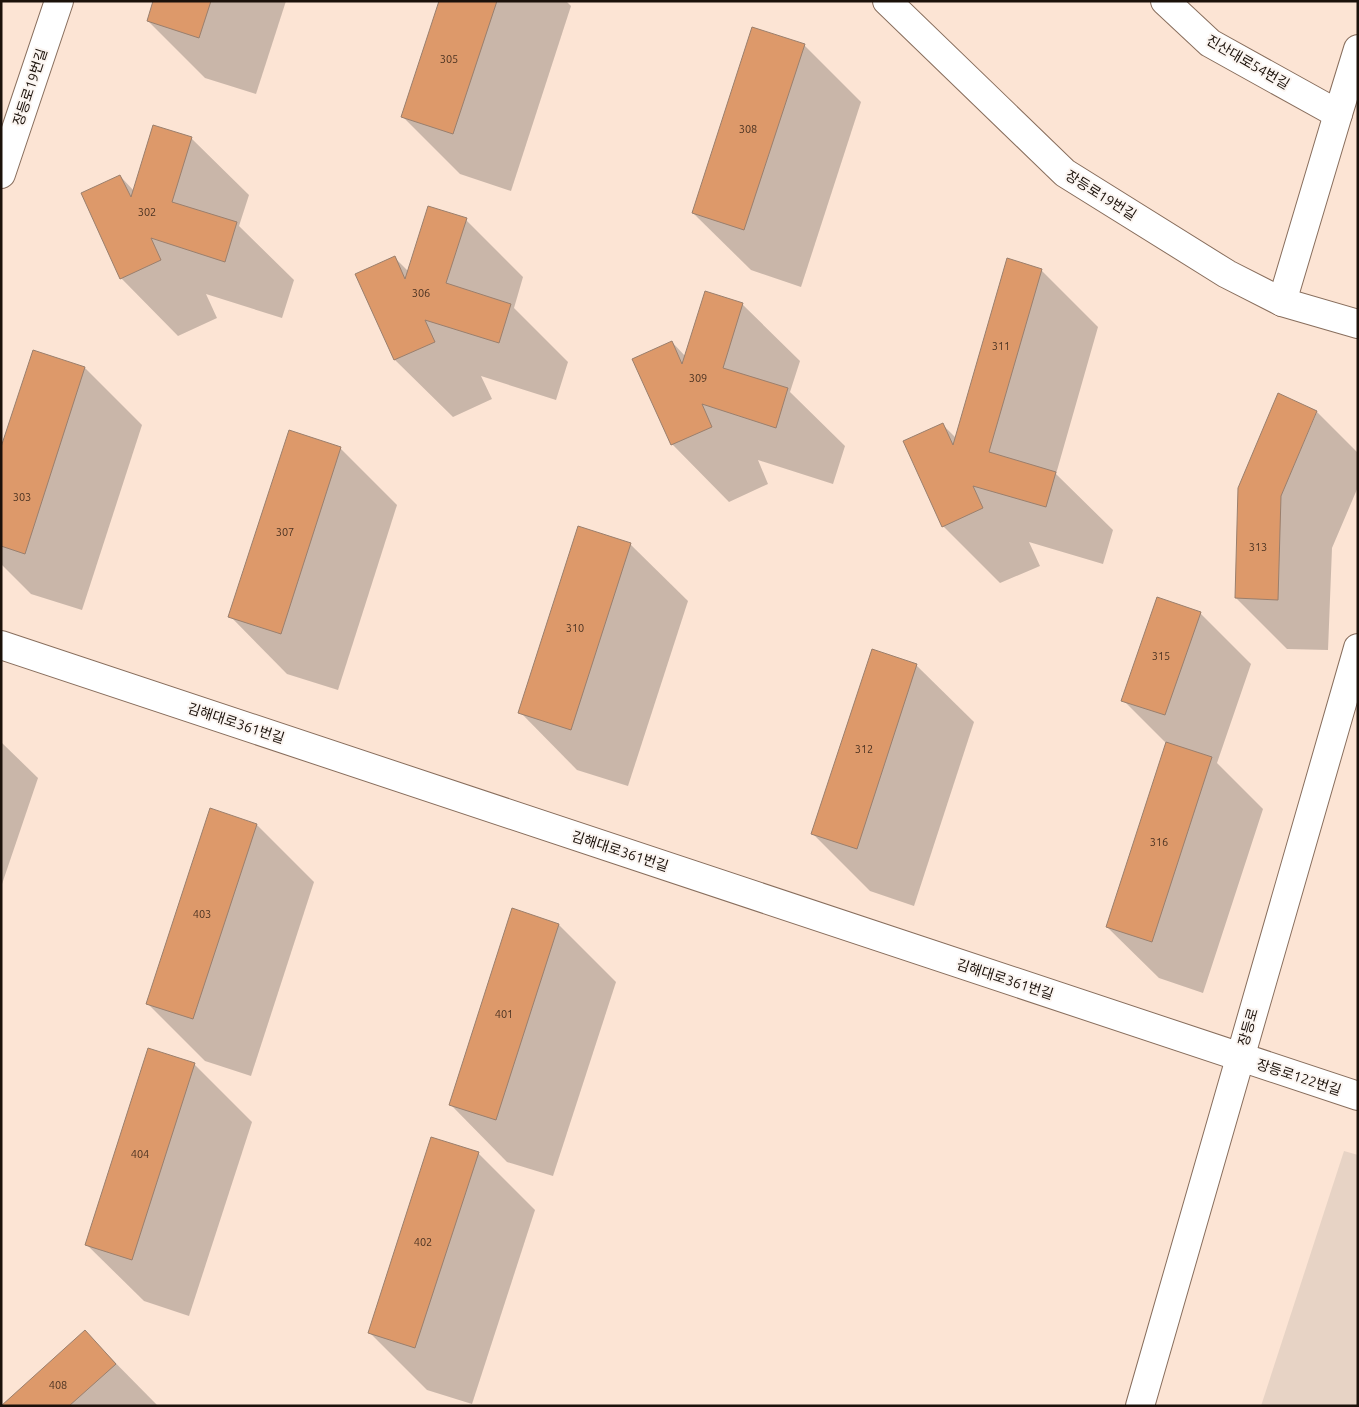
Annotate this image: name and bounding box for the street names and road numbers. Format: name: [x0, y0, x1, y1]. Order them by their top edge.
street label: 진산대로54번길: [1204, 32, 1292, 92]
street label: 장등로19번길: [10, 46, 50, 128]
street label: 장등로19번길: [1063, 167, 1139, 223]
street label: 김해대로361번길: [186, 700, 286, 746]
street label: 김해대로361번길: [570, 828, 670, 874]
street label: 김해대로361번길: [955, 956, 1055, 1002]
street label: 장등로: [1235, 1006, 1261, 1048]
street label: 장등로122번길: [1255, 1056, 1343, 1098]

